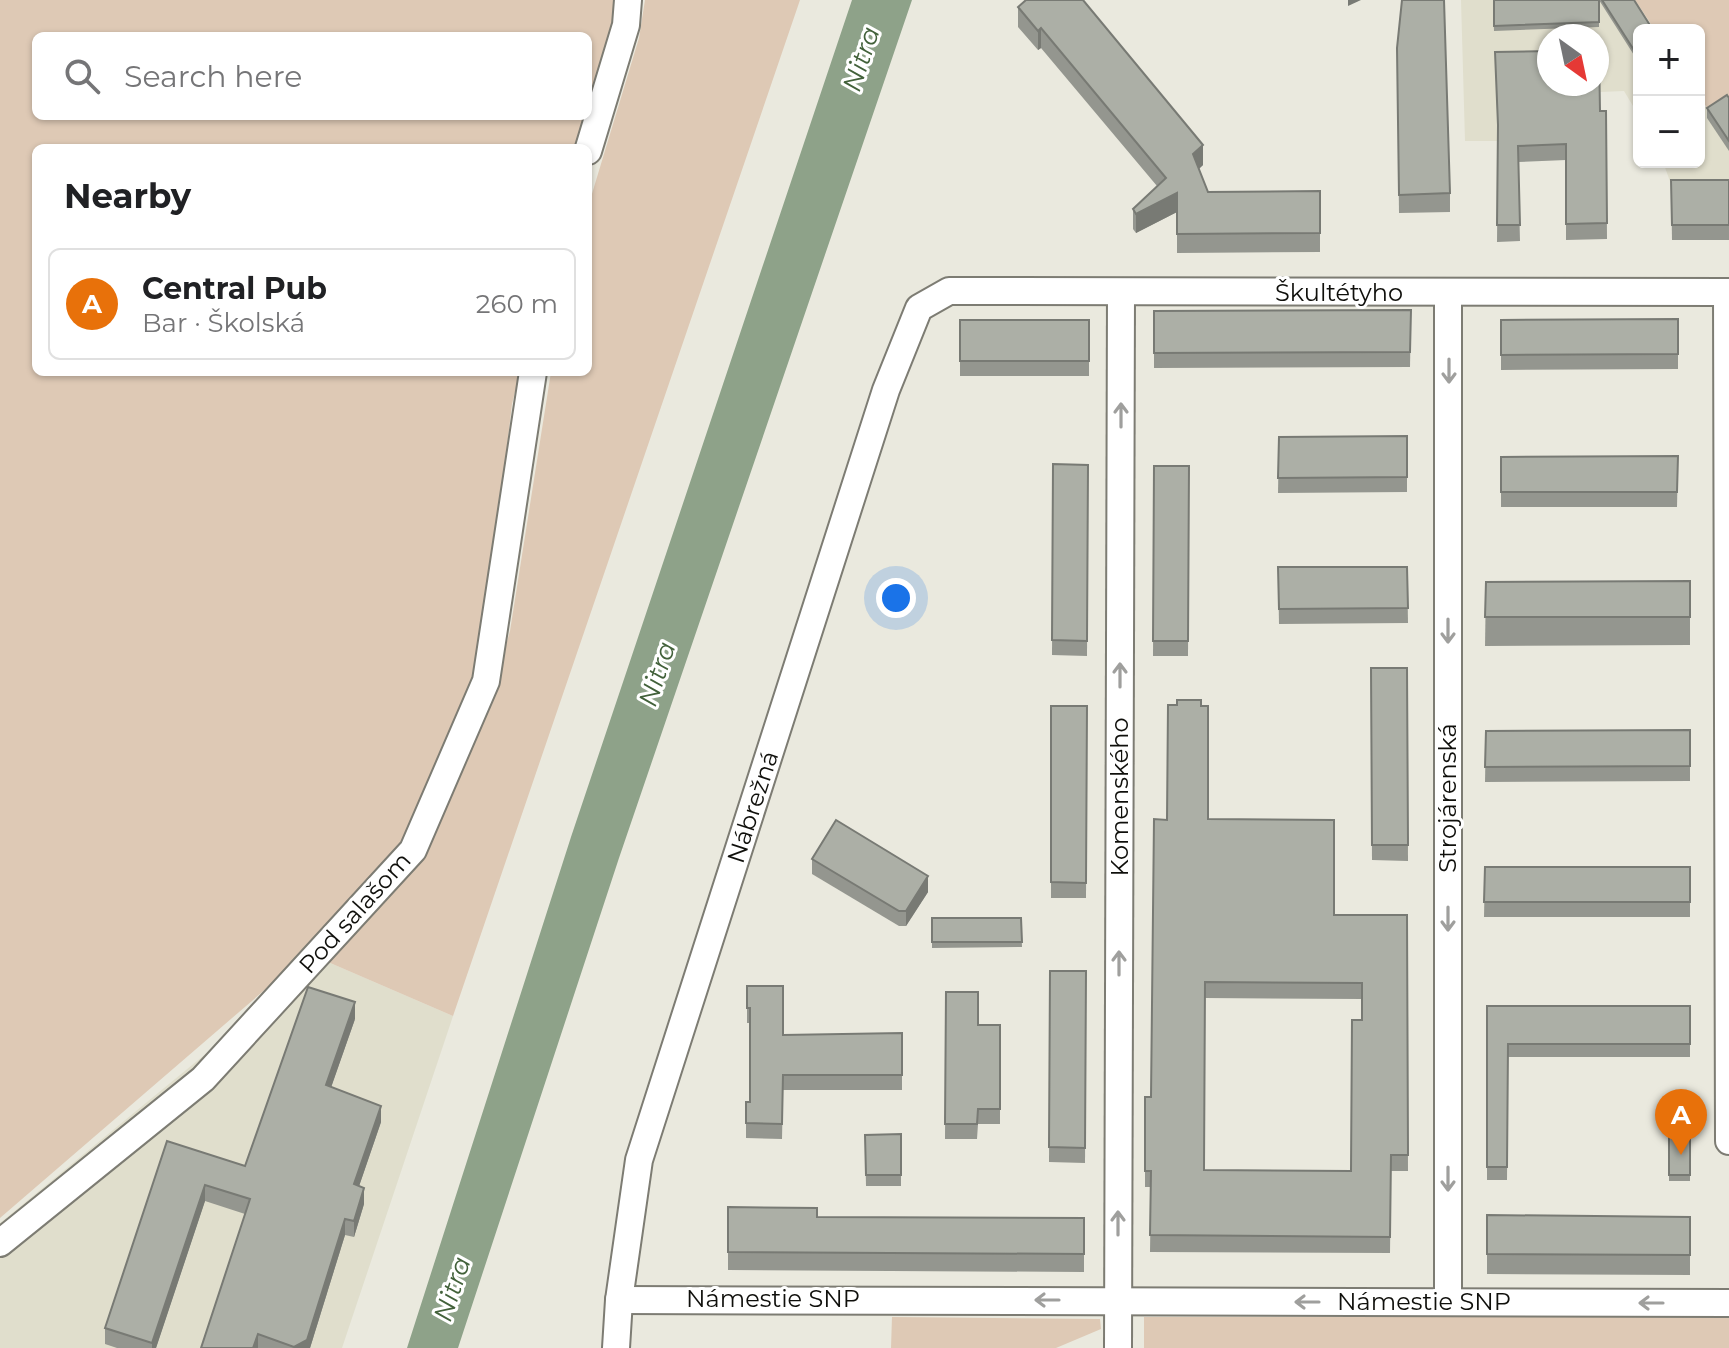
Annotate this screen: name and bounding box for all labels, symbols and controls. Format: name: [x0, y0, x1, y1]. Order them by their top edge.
water label: Nitra: [836, 22, 886, 96]
north arrow: [1537, 24, 1609, 96]
map controls: [1633, 24, 1705, 168]
button: +: [1633, 24, 1705, 96]
search box: [32, 32, 592, 120]
icon: search: [60, 54, 104, 98]
text: Search here: [124, 58, 302, 95]
button: −: [1633, 96, 1705, 168]
text: Nearby: [64, 175, 191, 217]
text: Central Pub: [142, 270, 327, 307]
street label: Škultétyho: [1275, 278, 1403, 307]
text: A: [82, 288, 102, 320]
text: 260 m: [476, 288, 558, 320]
text: Bar · Školská: [142, 307, 305, 339]
one-way arrow: [1441, 357, 1457, 384]
one-way arrow: [1113, 402, 1129, 429]
your location: [876, 578, 916, 618]
one-way arrow: [1440, 617, 1456, 644]
water label: Nitra: [632, 637, 682, 711]
one-way arrow: [1112, 662, 1128, 689]
street label: Komenského: [1105, 717, 1134, 877]
street label: Strojárenská: [1433, 723, 1462, 873]
street label: Nábrežná: [721, 747, 784, 867]
street label: Pod salašom: [293, 846, 417, 979]
one-way arrow: [1440, 905, 1456, 932]
one-way arrow: [1111, 950, 1127, 977]
pin: A: [1655, 1089, 1707, 1155]
one-way arrow: [1440, 1165, 1456, 1192]
one-way arrow: [1110, 1210, 1126, 1237]
water label: Nitra: [427, 1252, 477, 1326]
street label: Námestie SNP: [686, 1284, 860, 1313]
street label: Námestie SNP: [1337, 1287, 1511, 1316]
one-way arrow: [1034, 1292, 1061, 1308]
one-way arrow: [1294, 1294, 1321, 1310]
one-way arrow: [1638, 1295, 1665, 1311]

